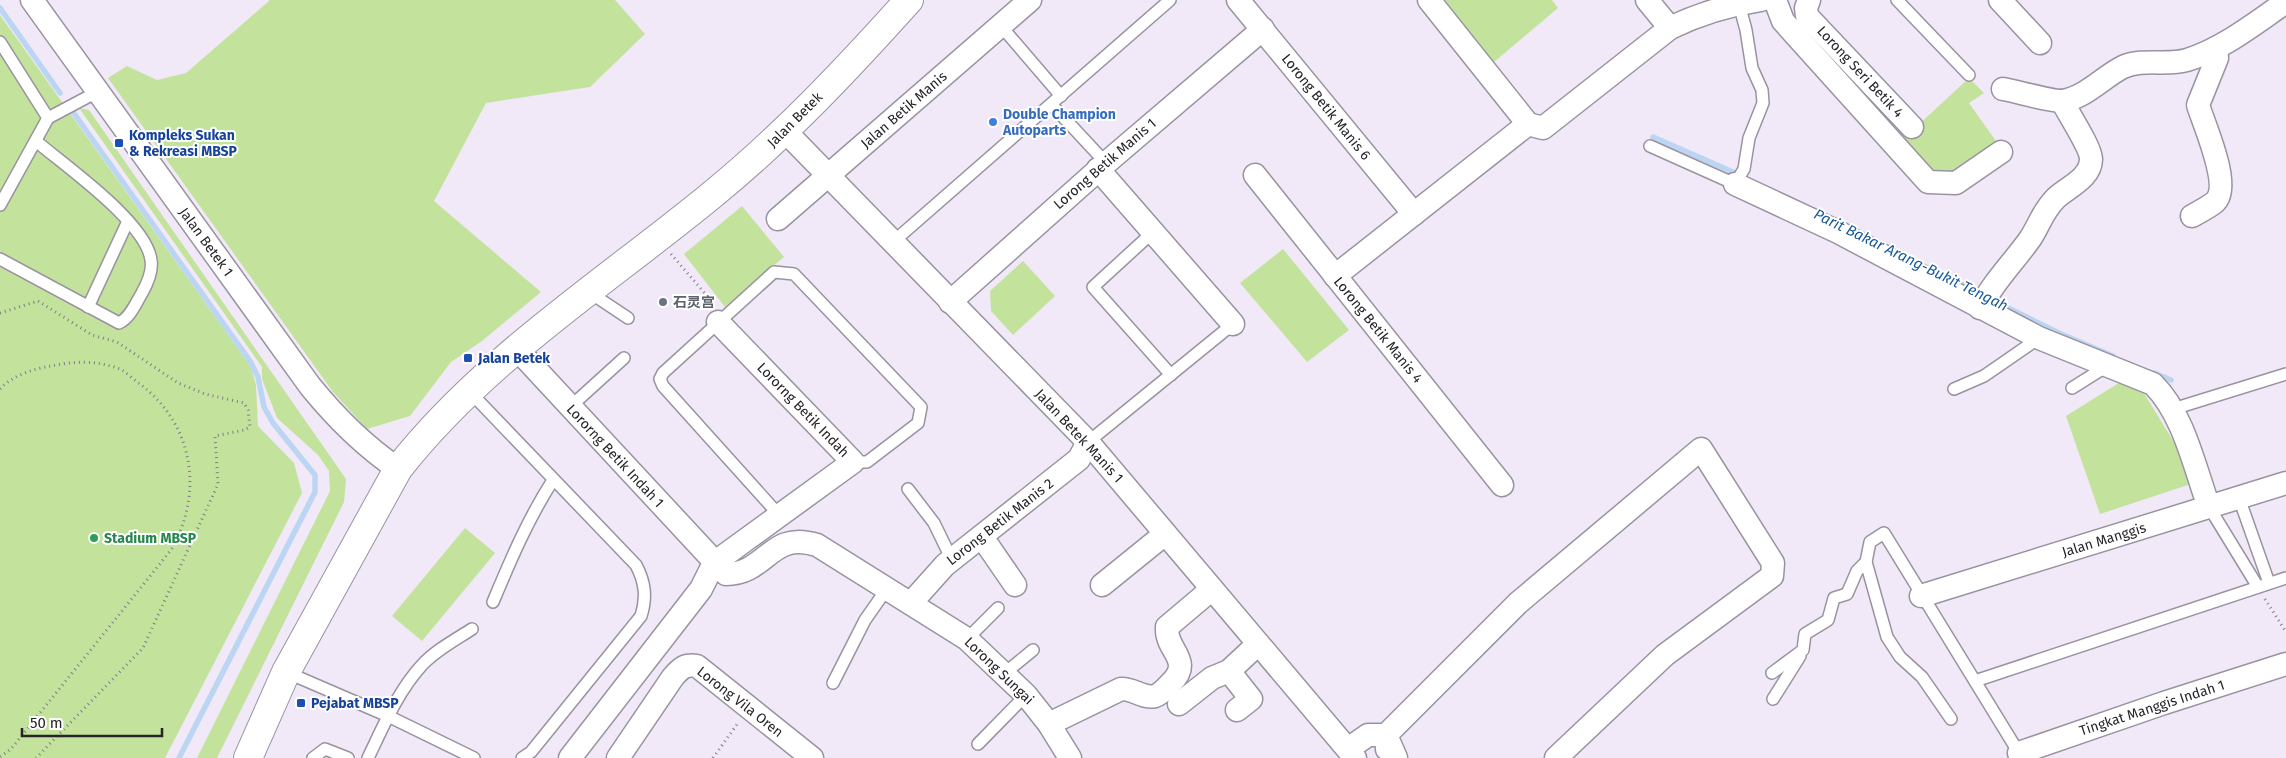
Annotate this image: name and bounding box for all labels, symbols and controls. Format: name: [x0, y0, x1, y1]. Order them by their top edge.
street label: Lorong Seri Betik 4: [1813, 23, 1907, 122]
street label: Lorong Betik Manis 6: [1278, 51, 1374, 163]
street label: Jalan Betik Manis: [857, 68, 951, 152]
street label: Jalan Betek: [764, 88, 827, 151]
place label: Double Champion Autoparts: [1002, 106, 1116, 139]
street label: Lorong Betik Manis 1: [1050, 115, 1160, 213]
marker: Double Champion Autoparts: [987, 116, 999, 128]
place label: Kompleks Sukan & Rekreasi MBSP: [129, 127, 238, 160]
marker: Kompleks Sukan & Rekreasi MBSP: [113, 137, 125, 149]
street label: Jalan Betek 1: [175, 204, 237, 280]
water label: Parit Bakar Arang-Bukit Tengah: [1811, 205, 2011, 315]
street label: Lorong Betik Manis 4: [1330, 274, 1426, 387]
place label: 石灵宫: [673, 294, 715, 311]
marker: 石灵宫: [657, 296, 669, 308]
place label: Jalan Betek: [477, 350, 550, 367]
marker: Jalan Betek: [462, 352, 474, 364]
street label: Lororng Betik Indah: [753, 359, 853, 461]
street label: Jalan Betek Manis 1: [1031, 386, 1127, 486]
street label: Lororng Betik Indah 1: [563, 401, 667, 511]
street label: Lorong Betik Manis 2: [943, 475, 1057, 569]
street label: Jalan Manggis: [2060, 519, 2149, 561]
place label: Stadium MBSP: [104, 530, 197, 547]
marker: Stadium MBSP: [88, 532, 100, 544]
street label: Lorong Sungai: [961, 634, 1037, 708]
street label: Lorong Vila Oren: [693, 663, 787, 741]
street label: Tingkat Manggis Indah 1: [2077, 676, 2227, 740]
place label: Pejabat MBSP: [311, 695, 399, 712]
marker: Pejabat MBSP: [295, 697, 307, 709]
scale bar: [22, 706, 162, 738]
text: 50 m: [30, 714, 63, 732]

